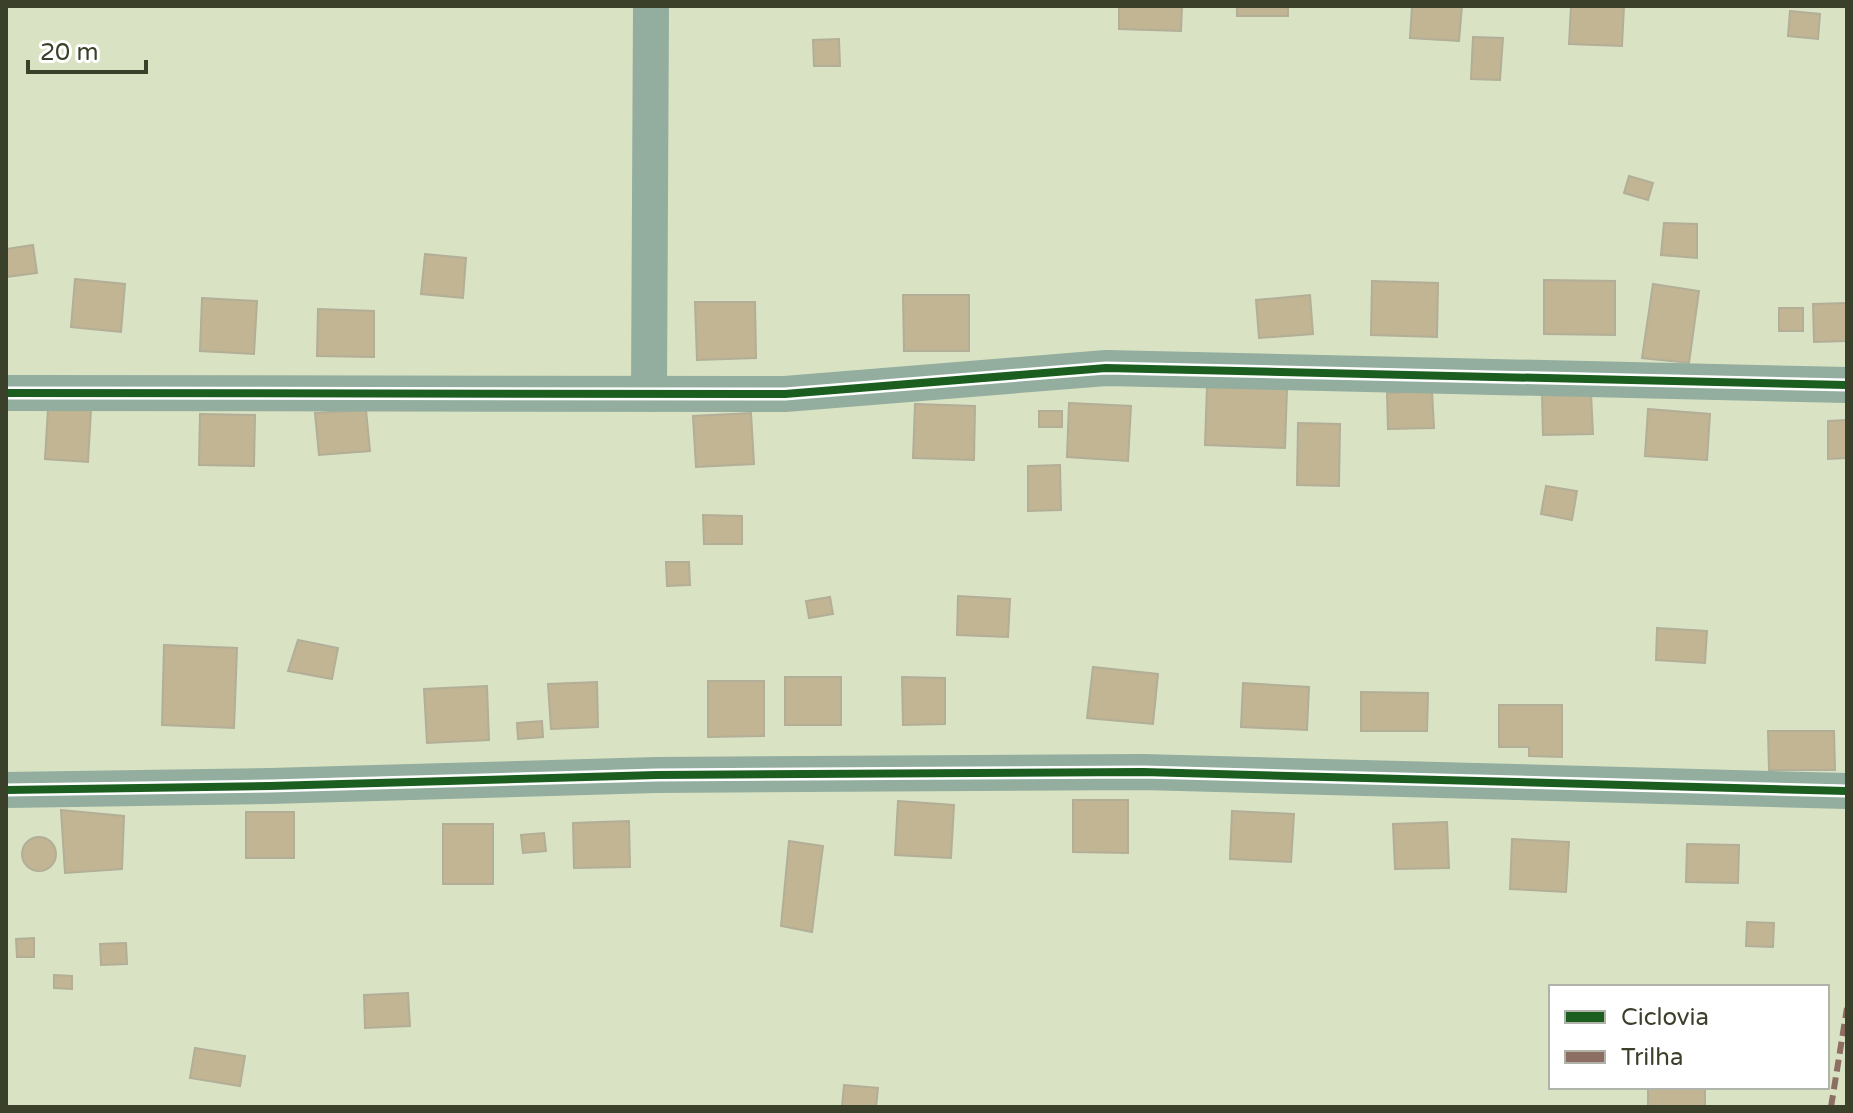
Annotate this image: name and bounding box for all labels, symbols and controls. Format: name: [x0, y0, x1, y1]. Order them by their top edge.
scale bar: [28, 24, 146, 74]
text: 20 m: [40, 38, 98, 67]
legend: [1549, 985, 1829, 1089]
text: Ciclovia: [1621, 1003, 1709, 1032]
text: Trilha: [1621, 1043, 1683, 1072]

